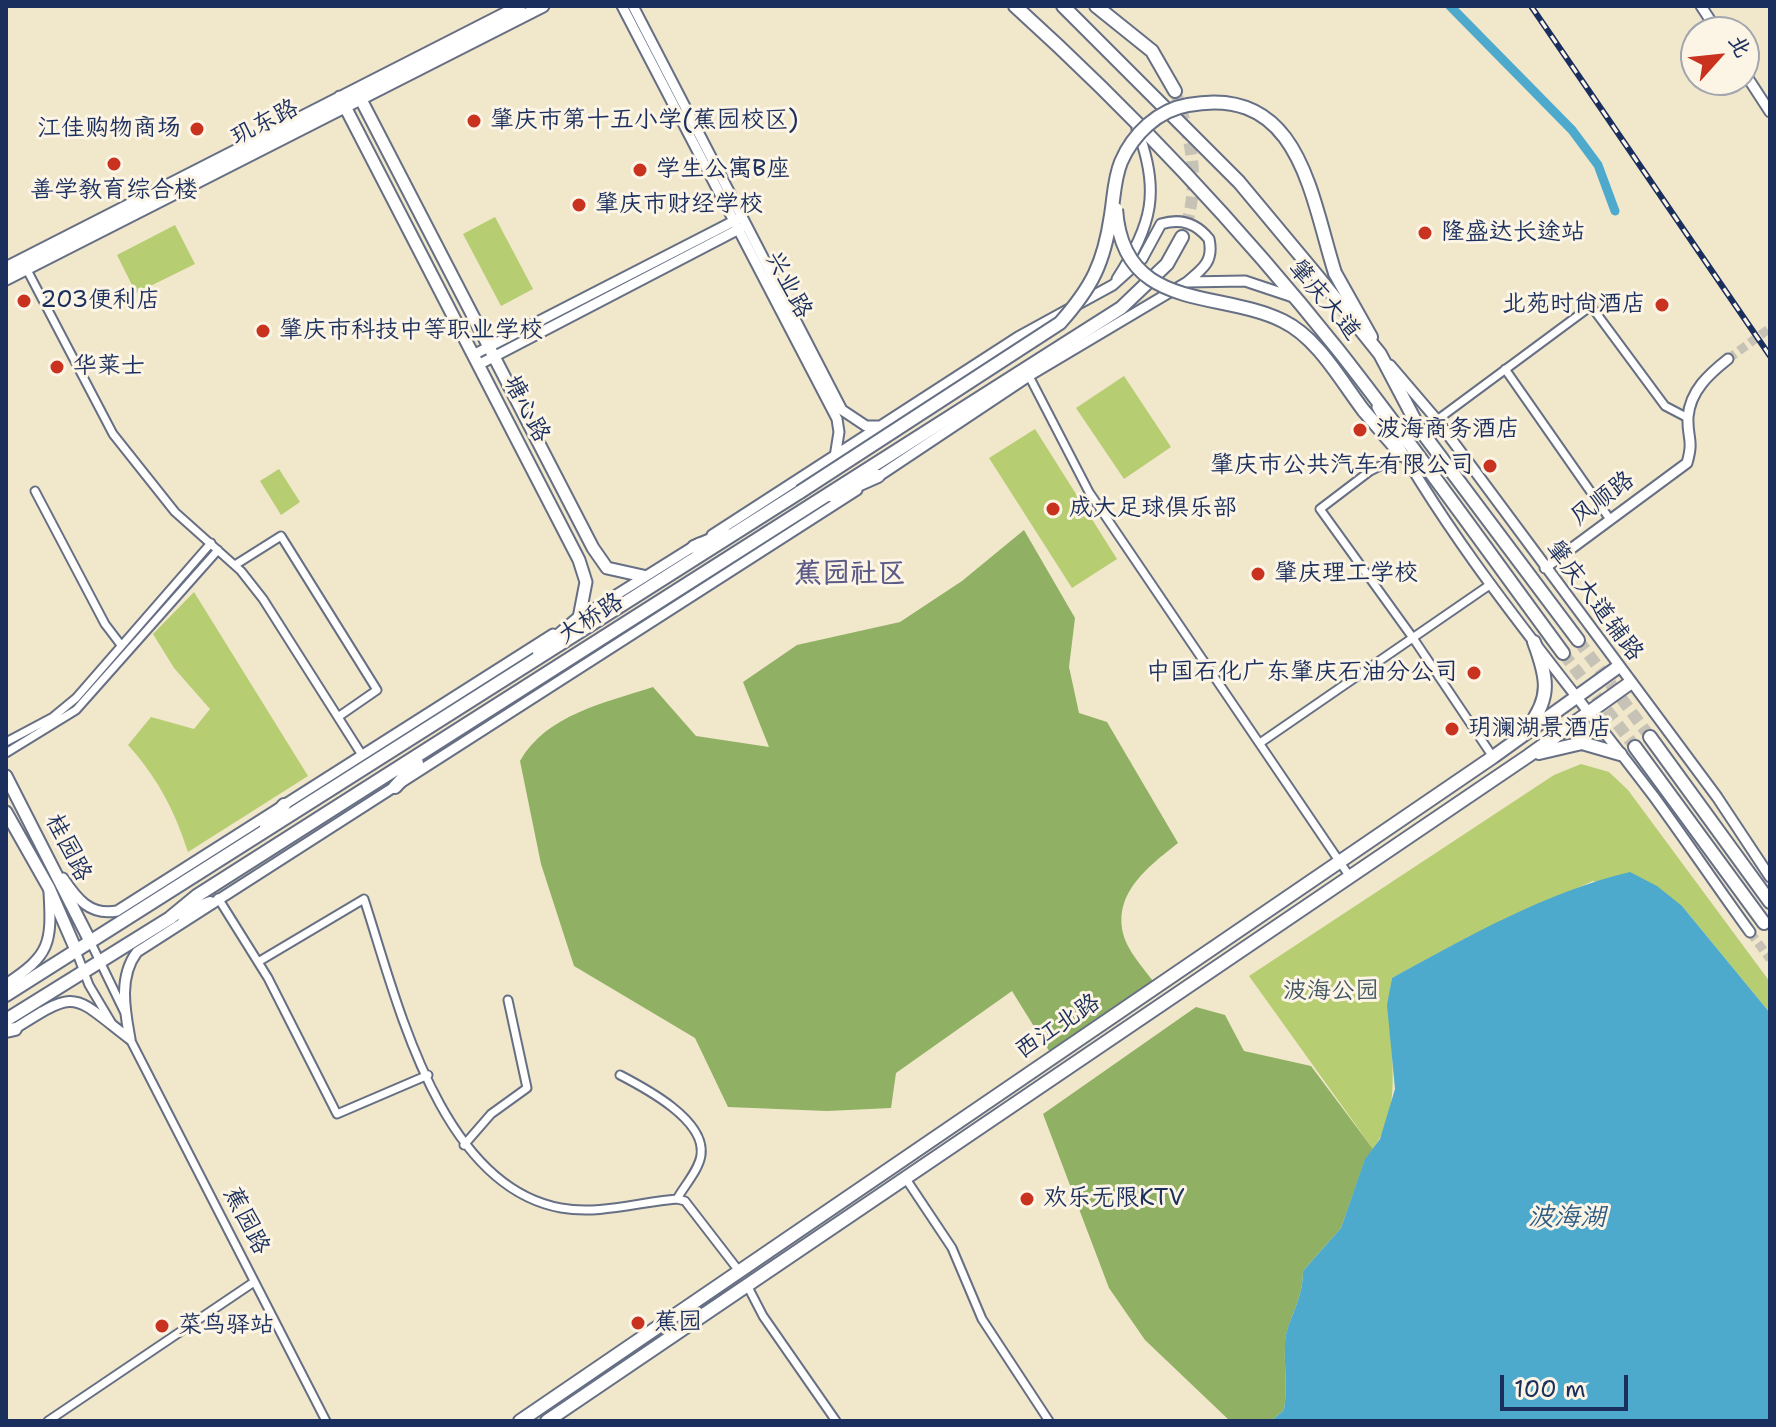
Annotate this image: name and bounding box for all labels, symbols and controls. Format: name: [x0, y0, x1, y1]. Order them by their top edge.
north arrow: [1680, 16, 1760, 96]
text: 北: [1722, 29, 1758, 62]
street label: 玑东路: [226, 94, 304, 152]
place label: 肇庆市第十五小学(蕉园校区): [490, 107, 798, 135]
marker: 肇庆市第十五小学(蕉园校区): [465, 112, 483, 130]
place label: 江佳购物商场: [37, 115, 181, 143]
marker: 江佳购物商场: [188, 120, 206, 138]
marker: 善学教育综合楼: [105, 155, 123, 173]
place label: 学生公寓B座: [656, 156, 790, 184]
marker: 学生公寓B座: [631, 161, 649, 179]
place label: 善学教育综合楼: [30, 177, 198, 205]
place label: 肇庆市财经学校: [595, 191, 763, 219]
marker: 肇庆市财经学校: [570, 196, 588, 214]
place label: 隆盛达长途站: [1441, 219, 1585, 247]
marker: 隆盛达长途站: [1416, 224, 1434, 242]
street label: 兴业路: [758, 246, 818, 324]
street label: 肇庆大道: [1282, 254, 1366, 346]
place label: 203便利店: [40, 287, 160, 315]
place label: 北苑时尚酒店: [1502, 291, 1646, 319]
marker: 203便利店: [15, 292, 33, 310]
marker: 北苑时尚酒店: [1653, 296, 1671, 314]
place label: 肇庆市科技中等职业学校: [279, 317, 543, 345]
marker: 肇庆市科技中等职业学校: [254, 322, 272, 340]
place label: 华莱士: [73, 353, 145, 381]
marker: 华莱士: [48, 358, 66, 376]
street label: 塘心路: [496, 370, 556, 448]
place label: 波海商务酒店: [1376, 416, 1520, 444]
marker: 波海商务酒店: [1351, 421, 1369, 439]
place label: 肇庆市公共汽车有限公司: [1210, 452, 1474, 480]
marker: 肇庆市公共汽车有限公司: [1481, 457, 1499, 475]
street label: 风顺路: [1566, 466, 1640, 532]
place label: 成大足球俱乐部: [1069, 495, 1237, 523]
marker: 成大足球俱乐部: [1044, 500, 1062, 518]
street label: 肇庆大道辅路: [1539, 535, 1649, 667]
district label: 蕉园社区: [794, 558, 906, 592]
place label: 肇庆理工学校: [1274, 560, 1418, 588]
marker: 肇庆理工学校: [1249, 565, 1267, 583]
street label: 大桥路: [553, 587, 629, 651]
place label: 中国石化广东肇庆石油分公司: [1146, 659, 1458, 687]
marker: 中国石化广东肇庆石油分公司: [1465, 664, 1483, 682]
place label: 玥澜湖景酒店: [1468, 715, 1612, 743]
marker: 玥澜湖景酒店: [1443, 720, 1461, 738]
street label: 桂园路: [39, 809, 97, 887]
park label: 波海公园: [1283, 978, 1379, 1006]
street label: 西江北路: [1010, 988, 1106, 1066]
street label: 蕉园路: [217, 1182, 275, 1260]
place label: 欢乐无限KTV: [1043, 1185, 1185, 1213]
marker: 欢乐无限KTV: [1018, 1190, 1036, 1208]
water label: 波海湖: [1528, 1202, 1606, 1234]
place label: 蕉园: [654, 1309, 702, 1337]
place label: 菜鸟驿站: [178, 1312, 274, 1340]
marker: 蕉园: [629, 1314, 647, 1332]
marker: 菜鸟驿站: [153, 1317, 171, 1335]
scale bar: [1504, 1359, 1632, 1409]
text: 100 m: [1514, 1373, 1586, 1405]

